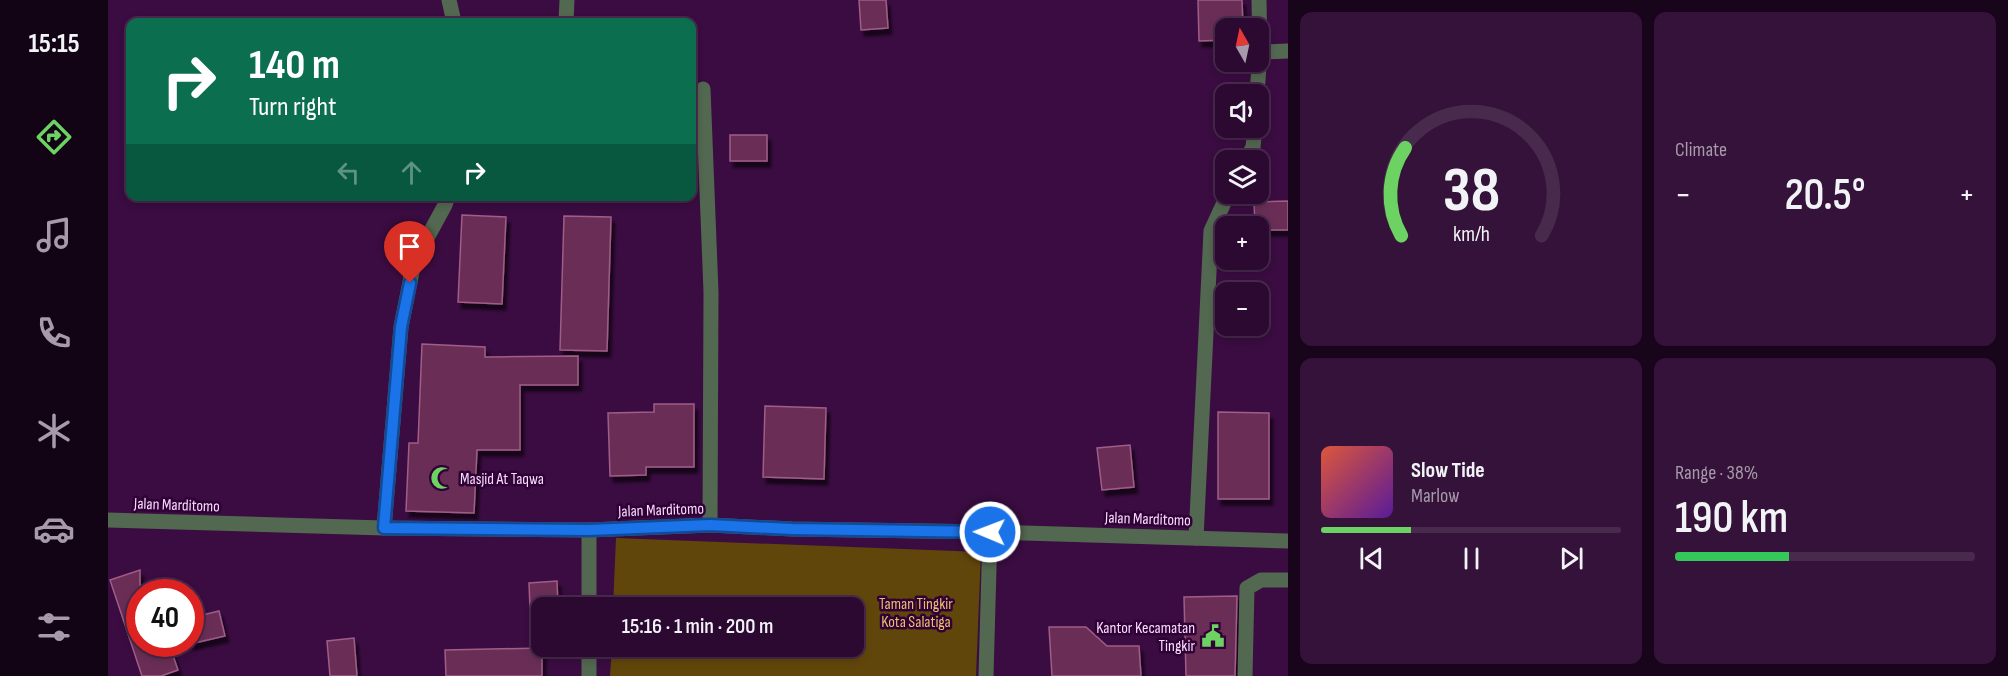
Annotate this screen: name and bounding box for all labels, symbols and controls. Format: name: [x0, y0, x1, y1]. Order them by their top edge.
north arrow: [1215, 18, 1269, 72]
map controls: [1215, 18, 1269, 336]
text: 15:15: [28, 28, 80, 60]
text: 140 m: [249, 40, 340, 91]
icon: right: [150, 42, 228, 120]
button: sound: [1215, 84, 1269, 138]
text: Turn right: [249, 91, 336, 123]
icon: directions: [33, 116, 75, 158]
text: Climate: [1675, 138, 1727, 162]
button: layers: [1215, 150, 1269, 204]
text: 38: [1442, 154, 1500, 229]
icon: left: [332, 156, 365, 189]
icon: ahead: [395, 156, 428, 189]
icon: right: [458, 156, 491, 189]
text: 20.5°: [1784, 168, 1866, 223]
text: −: [1675, 175, 1691, 215]
text: +: [1959, 175, 1975, 215]
icon: music: [33, 214, 75, 256]
button: +: [1215, 216, 1269, 270]
pin: [384, 221, 435, 283]
text: km/h: [1452, 222, 1490, 247]
icon: arrive: [393, 230, 426, 263]
button: −: [1215, 282, 1269, 336]
icon: phone: [33, 312, 75, 354]
icon: climate: [33, 410, 75, 452]
text: Slow Tide: [1411, 457, 1485, 484]
text: Range · 38%: [1675, 461, 1758, 485]
mosque icon: Masjid At Taqwa: [429, 465, 455, 491]
place label: Masjid At Taqwa: [460, 470, 544, 489]
text: Marlow: [1411, 484, 1459, 508]
text: 190 km: [1675, 491, 1788, 546]
street label: Jalan Marditomo: [133, 494, 220, 516]
street label: Jalan Marditomo: [617, 500, 704, 522]
position arrow: [958, 500, 1022, 564]
icon: car: [33, 508, 75, 550]
street label: Jalan Marditomo: [1104, 508, 1191, 530]
icon: previous: [1355, 542, 1388, 575]
icon: pause: [1455, 542, 1488, 575]
icon: next: [1555, 542, 1588, 575]
speed limit sign: 40: [126, 579, 204, 657]
park label: Taman Tingkir Kota Salatiga: [879, 595, 953, 632]
icon: filters: [33, 606, 75, 648]
text: 15:16 · 1 min · 200 m: [622, 613, 773, 640]
place label: Kantor Kecamatan Tingkir: [1096, 619, 1195, 656]
public building icon: Kantor Kecamatan Tingkir: [1200, 623, 1226, 649]

